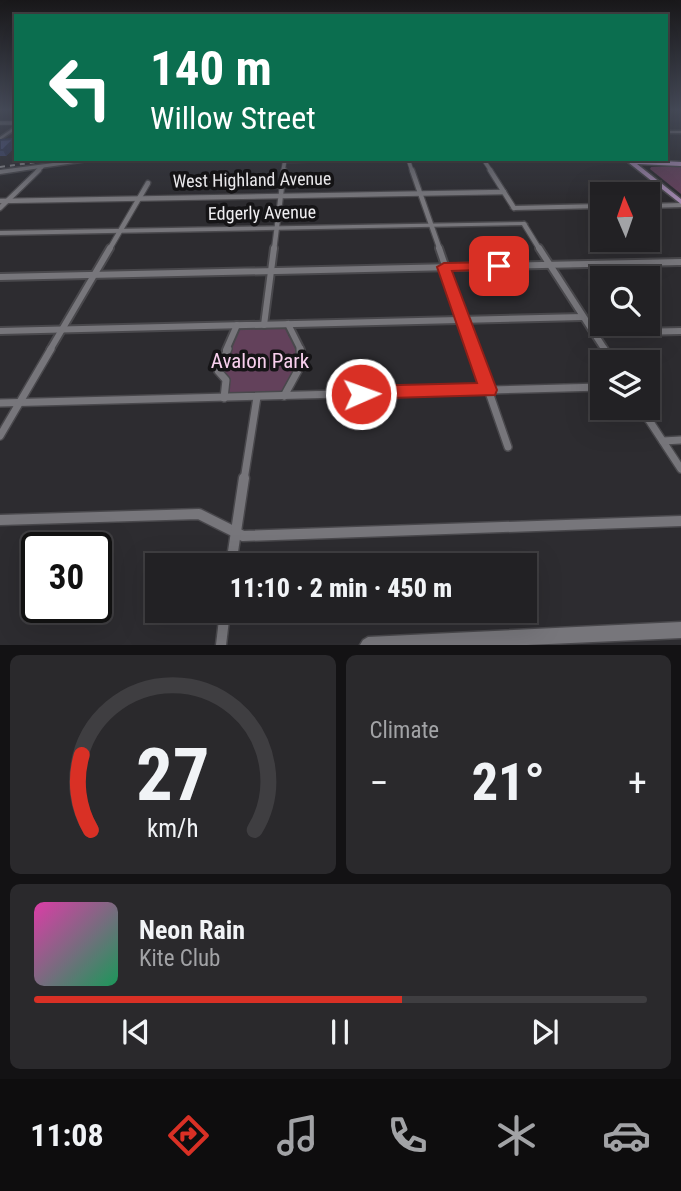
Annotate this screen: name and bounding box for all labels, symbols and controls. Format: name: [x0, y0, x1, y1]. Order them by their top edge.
text: 140 m: [150, 40, 272, 97]
icon: left: [35, 42, 126, 133]
text: Willow Street: [150, 99, 316, 137]
street label: West Highland Avenue: [172, 168, 332, 191]
north arrow: [590, 182, 660, 252]
map controls: [590, 182, 660, 420]
street label: Edgerly Avenue: [208, 201, 316, 224]
pin: [469, 236, 529, 296]
icon: arrive: [480, 247, 518, 285]
button: search: [590, 266, 660, 336]
park label: Avalon Park: [211, 349, 310, 373]
button: layers: [590, 350, 660, 420]
position arrow: [324, 357, 398, 431]
speed limit sign: 30: [21, 532, 112, 623]
text: 11:10 · 2 min · 450 m: [230, 573, 452, 603]
text: Climate: [370, 717, 439, 744]
text: 27: [136, 733, 210, 819]
text: 21°: [472, 752, 545, 813]
text: −: [370, 761, 389, 805]
text: +: [628, 761, 647, 805]
text: km/h: [147, 814, 198, 843]
text: Neon Rain: [139, 915, 245, 945]
text: Kite Club: [139, 945, 220, 972]
icon: previous: [117, 1013, 155, 1051]
icon: pause: [321, 1013, 359, 1051]
icon: next: [526, 1013, 564, 1051]
icon: directions: [164, 1111, 213, 1160]
icon: music: [273, 1111, 322, 1160]
icon: phone: [383, 1111, 432, 1160]
icon: climate: [492, 1111, 541, 1160]
icon: car: [602, 1111, 651, 1160]
text: 11:08: [30, 1116, 104, 1154]

